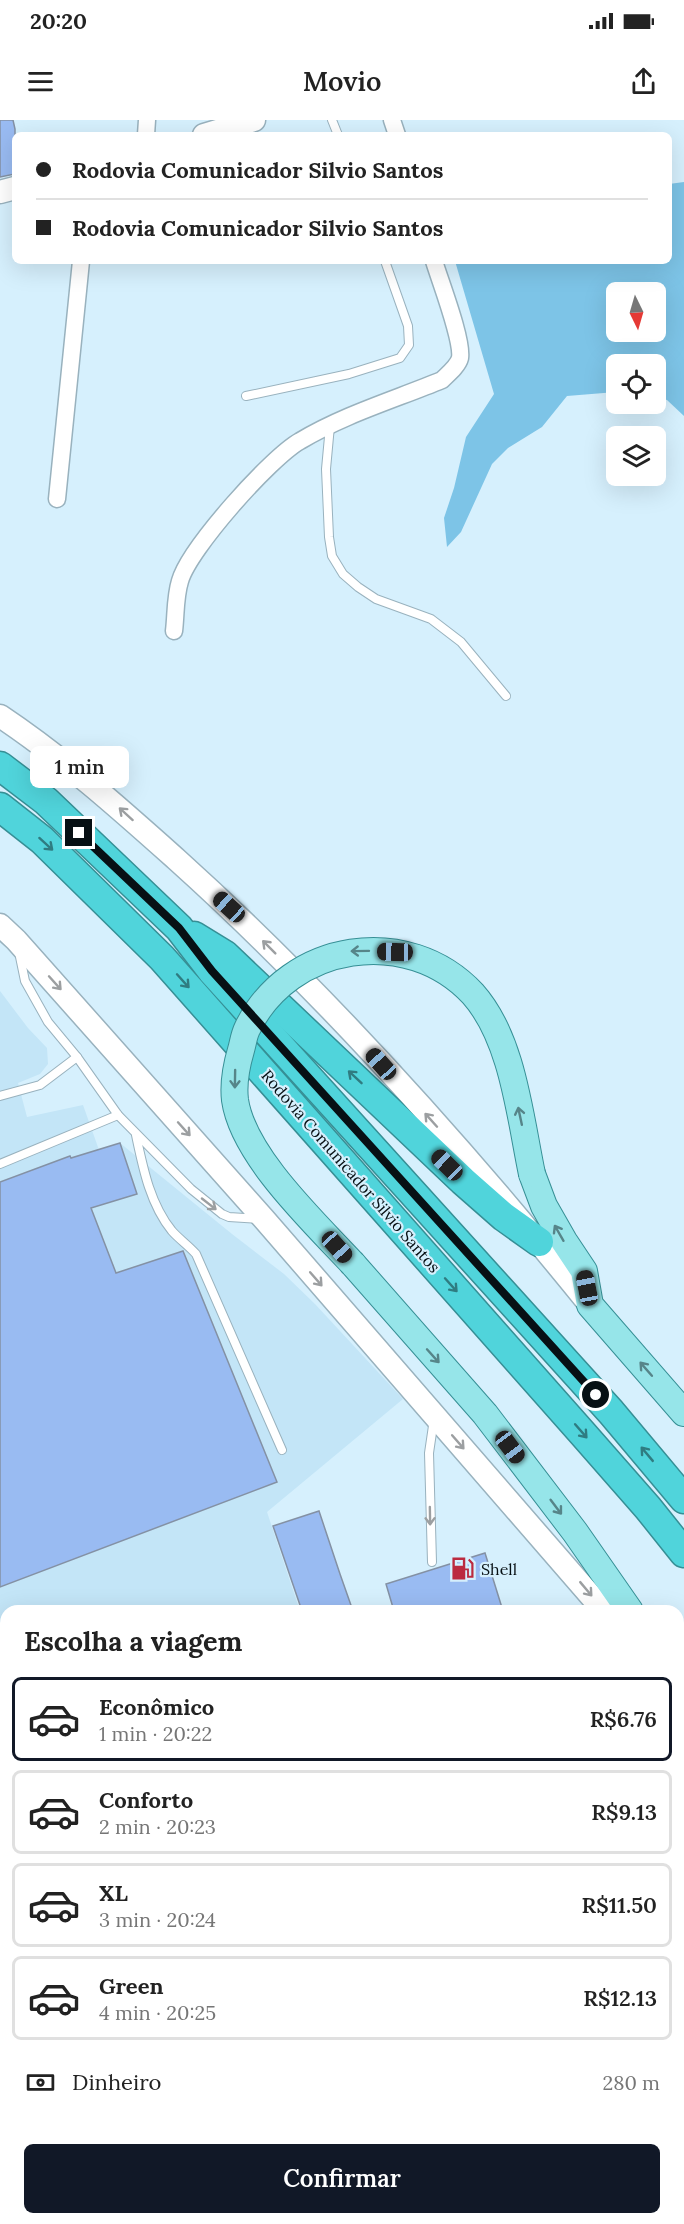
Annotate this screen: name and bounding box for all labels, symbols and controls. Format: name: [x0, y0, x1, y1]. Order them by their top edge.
text: 20:20: [30, 7, 87, 35]
text: Movio: [303, 64, 381, 98]
icon: menu: [24, 65, 57, 98]
icon: share: [627, 65, 660, 98]
text: Rodovia Comunicador Silvio Santos: [72, 156, 443, 184]
text: Rodovia Comunicador Silvio Santos: [72, 214, 443, 242]
north arrow: [606, 282, 666, 342]
map controls: [606, 282, 666, 486]
button: locate: [606, 354, 666, 414]
button: layers: [606, 426, 666, 486]
callout: 1 min: [29, 746, 128, 788]
text: 1 min: [54, 754, 105, 779]
one-way arrow: [119, 807, 134, 821]
route end: [65, 819, 92, 846]
one-way arrow: [38, 836, 53, 851]
car: [210, 888, 248, 926]
one-way arrow: [262, 939, 277, 954]
car: [377, 943, 413, 961]
one-way arrow: [351, 946, 370, 957]
one-way arrow: [176, 973, 190, 988]
one-way arrow: [47, 975, 61, 990]
car: [362, 1045, 400, 1083]
street label: Rodovia Comunicador Silvio Santos: [257, 1065, 445, 1277]
one-way arrow: [230, 1068, 241, 1088]
one-way arrow: [348, 1070, 363, 1085]
one-way arrow: [514, 1107, 525, 1127]
one-way arrow: [424, 1112, 438, 1127]
one-way arrow: [177, 1121, 191, 1136]
car: [428, 1146, 466, 1184]
one-way arrow: [201, 1198, 217, 1211]
one-way arrow: [553, 1225, 565, 1242]
car: [318, 1228, 356, 1266]
car: [575, 1269, 599, 1307]
one-way arrow: [309, 1271, 323, 1286]
one-way arrow: [444, 1277, 458, 1292]
one-way arrow: [426, 1348, 440, 1363]
one-way arrow: [639, 1362, 653, 1377]
route start: [582, 1381, 609, 1408]
one-way arrow: [574, 1423, 588, 1438]
car: [492, 1427, 528, 1467]
one-way arrow: [451, 1434, 465, 1449]
one-way arrow: [640, 1447, 653, 1463]
one-way arrow: [550, 1498, 562, 1514]
one-way arrow: [424, 1506, 436, 1525]
fuel station icon: Shell: [450, 1556, 476, 1582]
place label: Shell: [481, 1559, 517, 1579]
one-way arrow: [579, 1581, 593, 1596]
text: Escolha a viagem: [24, 1624, 242, 1658]
icon: car: [27, 1692, 81, 1746]
text: Econômico: [99, 1693, 214, 1721]
text: R$6.76: [590, 1705, 657, 1733]
text: 1 min · 20:22: [99, 1721, 212, 1746]
icon: car: [27, 1785, 81, 1839]
text: Conforto: [99, 1786, 193, 1814]
text: R$9.13: [591, 1798, 657, 1826]
text: 2 min · 20:23: [99, 1814, 216, 1839]
icon: car: [27, 1878, 81, 1932]
text: XL: [99, 1879, 128, 1907]
text: R$11.50: [582, 1891, 657, 1919]
text: 3 min · 20:24: [99, 1907, 216, 1932]
icon: car: [27, 1971, 81, 2025]
text: Green: [99, 1972, 164, 2000]
text: R$12.13: [583, 1984, 657, 2012]
text: 4 min · 20:25: [99, 2000, 216, 2025]
icon: cash: [24, 2066, 57, 2099]
text: Dinheiro: [72, 2068, 161, 2096]
text: 280 m: [602, 2070, 660, 2095]
button: Confirmar: [24, 2144, 660, 2213]

